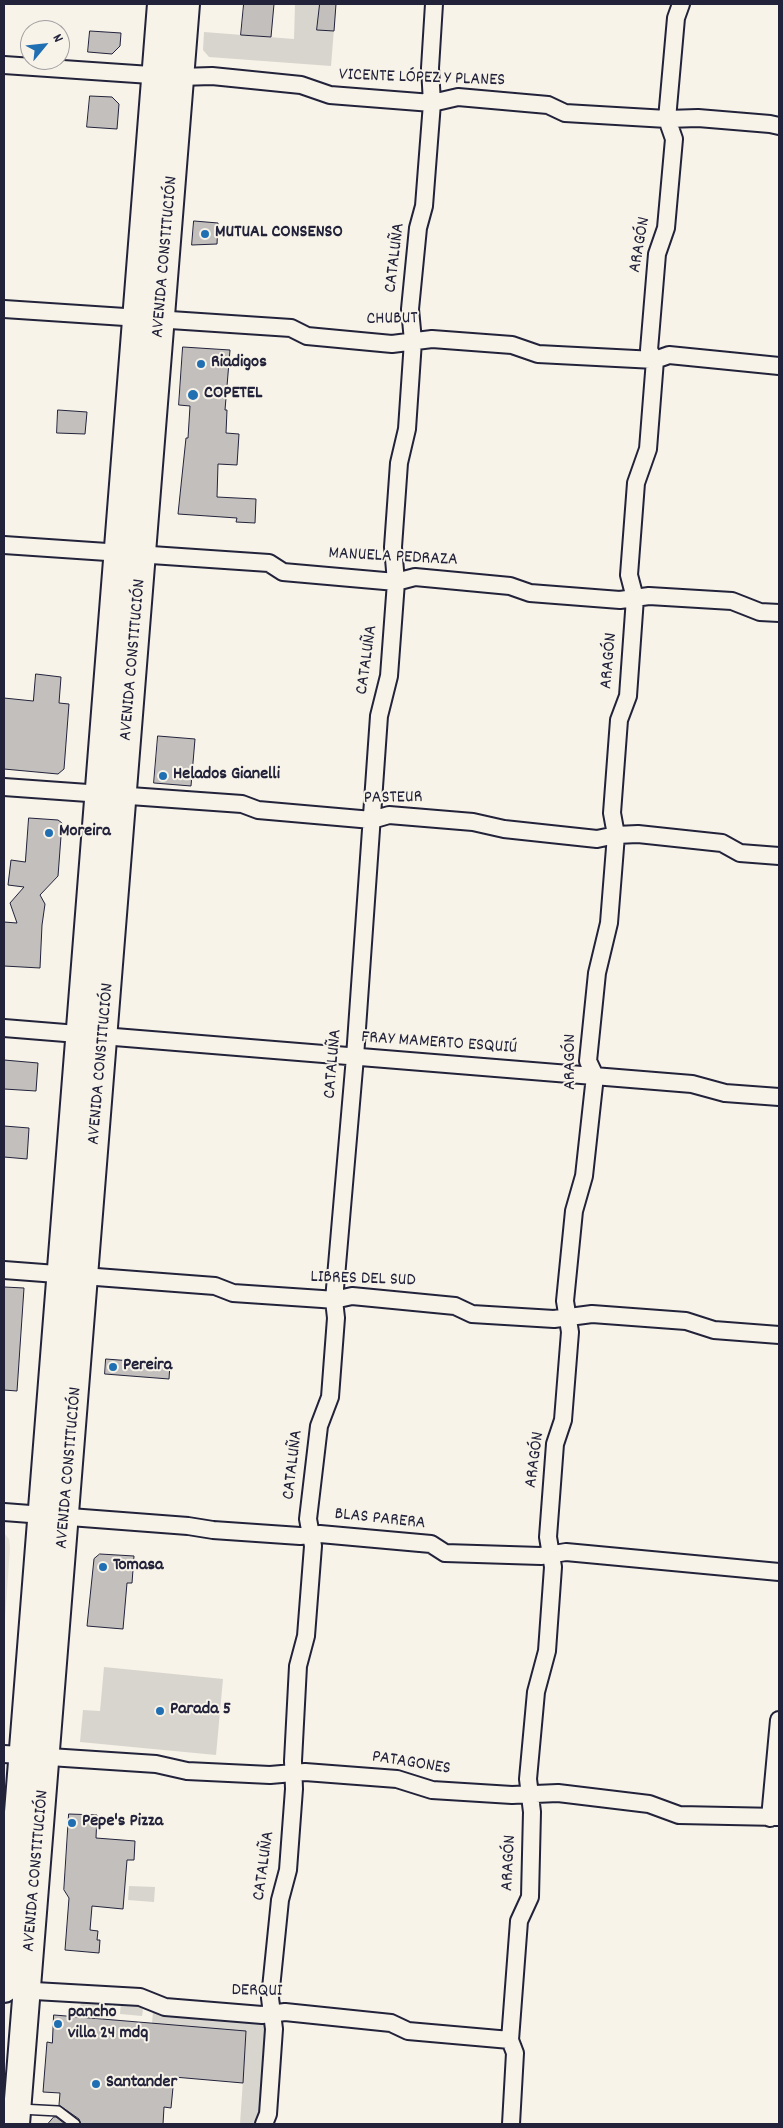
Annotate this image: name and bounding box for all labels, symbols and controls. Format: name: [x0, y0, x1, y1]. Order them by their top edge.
north arrow: [20, 20, 70, 70]
text: N: [47, 31, 68, 46]
street label: VICENTE LÓPEZ Y PLANES: [339, 65, 505, 93]
street label: AVENIDA CONSTITUCIÓN: [148, 175, 184, 339]
street label: ARAGÓN: [625, 215, 657, 275]
street label: CATALUÑA: [381, 222, 411, 294]
place label: MUTUAL CONSENSO: [215, 223, 343, 245]
marker: MUTUAL CONSENSO: [199, 228, 211, 240]
street label: CHUBUT: [366, 309, 418, 331]
place label: Riadigos: [211, 353, 267, 375]
marker: Riadigos: [195, 358, 207, 370]
place label: COPETEL: [204, 384, 262, 406]
marker: COPETEL: [186, 388, 200, 402]
street label: MANUELA PEDRAZA: [328, 544, 458, 572]
street label: AVENIDA CONSTITUCIÓN: [116, 578, 152, 742]
street label: CATALUÑA: [352, 624, 384, 696]
street label: ARAGÓN: [597, 632, 623, 690]
place label: Helados Gianelli: [173, 765, 280, 787]
marker: Helados Gianelli: [157, 770, 169, 782]
street label: PASTEUR: [363, 788, 423, 810]
place label: Moreira: [59, 822, 111, 844]
marker: Moreira: [43, 827, 55, 839]
street label: AVENIDA CONSTITUCIÓN: [84, 982, 120, 1146]
street label: CATALUÑA: [320, 1028, 348, 1100]
street label: FRAY MAMERTO ESQUIÚ: [361, 1028, 517, 1060]
street label: ARAGÓN: [561, 1034, 583, 1090]
street label: LIBRES DEL SUD: [310, 1267, 416, 1293]
place label: Pereira: [123, 1356, 172, 1378]
marker: Pereira: [107, 1361, 119, 1373]
street label: AVENIDA CONSTITUCIÓN: [52, 1386, 88, 1550]
street label: CATALUÑA: [279, 1429, 309, 1501]
street label: ARAGÓN: [521, 1431, 551, 1489]
street label: BLAS PARERA: [333, 1504, 427, 1536]
place label: Tomasa: [113, 1556, 163, 1578]
marker: Tomasa: [97, 1561, 109, 1573]
place label: Parada 5: [170, 1700, 231, 1722]
marker: Parada 5: [154, 1705, 166, 1717]
street label: PATAGONES: [370, 1747, 452, 1781]
street label: AVENIDA CONSTITUCIÓN: [19, 1789, 55, 1953]
place label: Pepe's Pizza: [82, 1812, 163, 1834]
marker: Pepe's Pizza: [66, 1817, 78, 1829]
street label: CATALUÑA: [249, 1830, 281, 1902]
street label: ARAGÓN: [498, 1834, 522, 1892]
street label: DERQUI: [231, 1981, 283, 2003]
place label: pancho villa 24 mdq: [68, 2003, 148, 2046]
marker: pancho villa 24 mdq: [52, 2018, 64, 2030]
place label: Santander: [106, 2073, 177, 2095]
marker: Santander: [90, 2078, 102, 2090]

